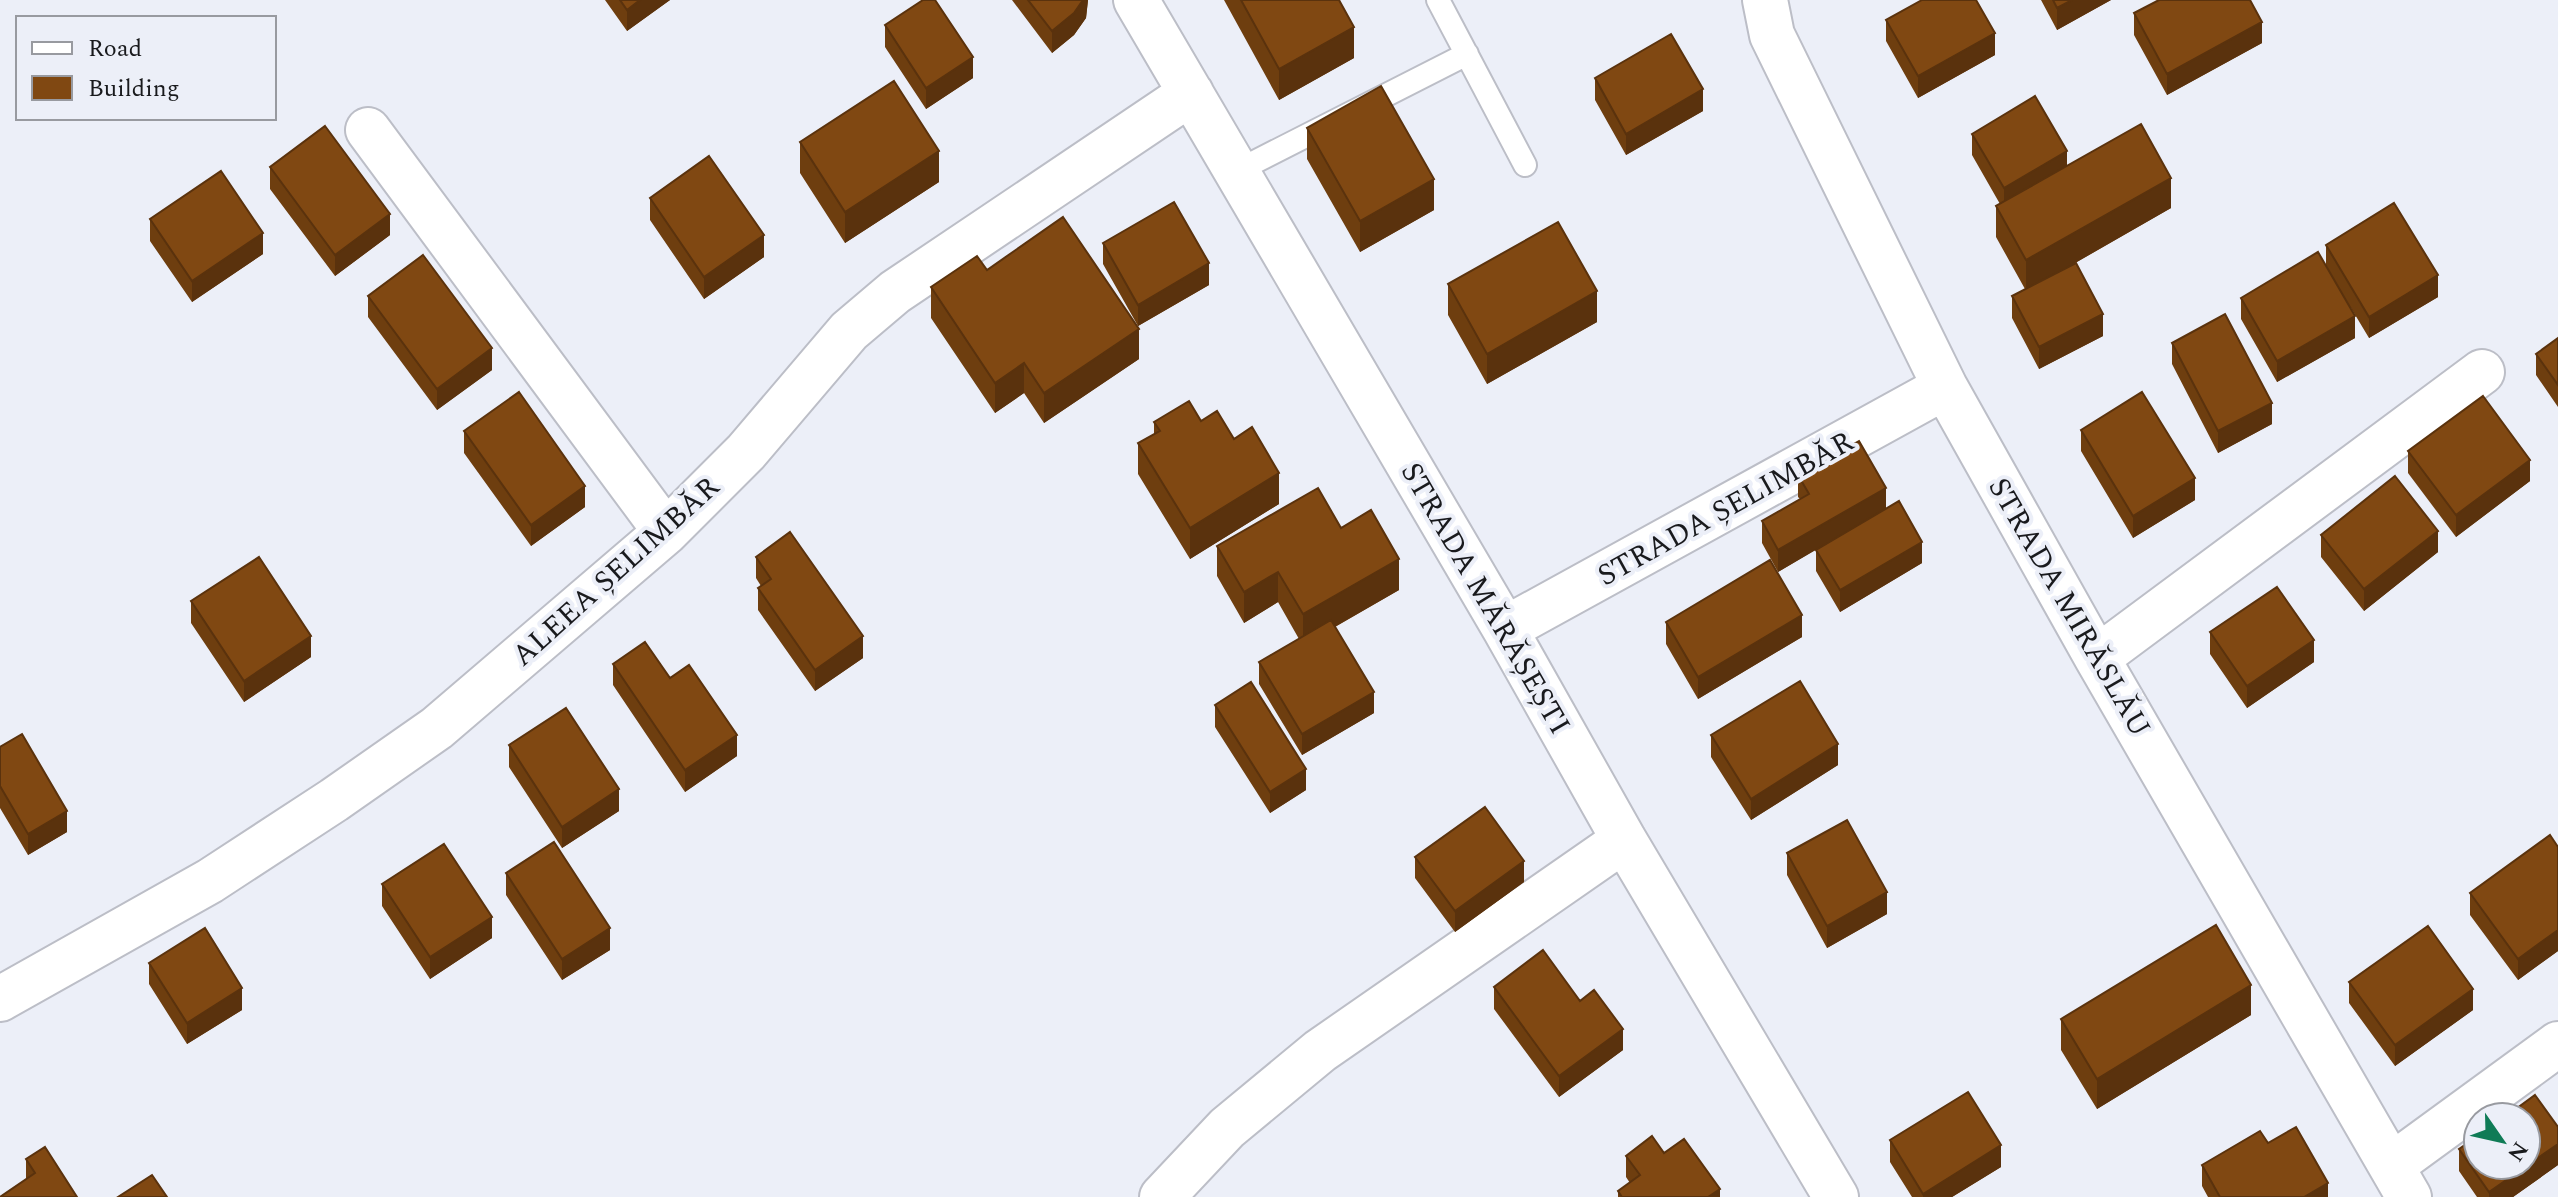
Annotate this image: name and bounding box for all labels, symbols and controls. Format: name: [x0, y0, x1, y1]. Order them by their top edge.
legend: [16, 16, 276, 120]
text: Road: [88, 31, 142, 67]
text: Building: [88, 71, 180, 107]
street label: STRADA ȘELIMBĂR: [1589, 419, 1862, 599]
street label: STRADA MĂRĂȘEȘTI: [1388, 454, 1582, 743]
street label: ALEEA ȘELIMBĂR: [501, 465, 730, 678]
street label: STRADA MIRĂSLĂU: [1976, 469, 2162, 746]
north arrow: [2462, 1101, 2542, 1181]
text: N: [2499, 1135, 2536, 1168]

